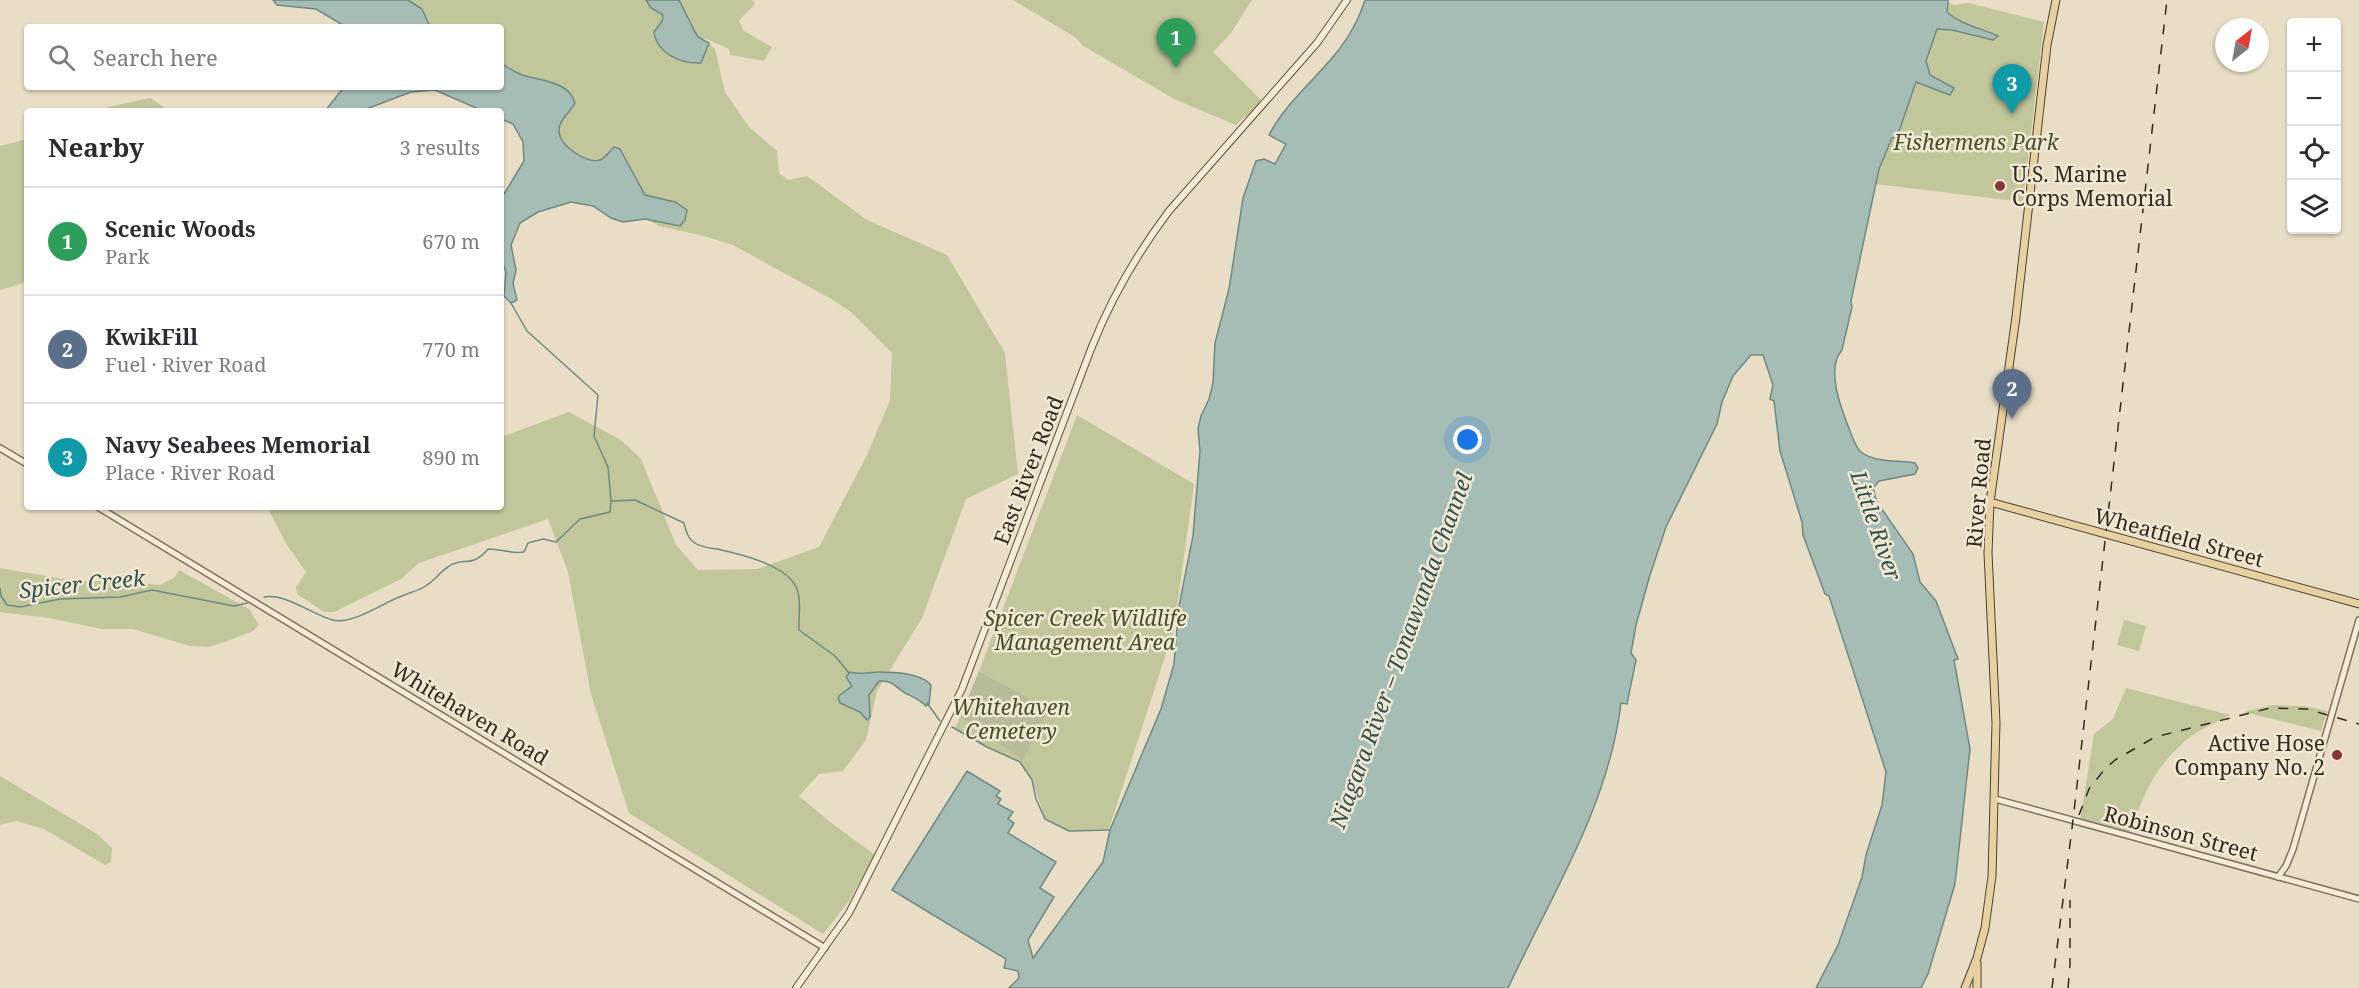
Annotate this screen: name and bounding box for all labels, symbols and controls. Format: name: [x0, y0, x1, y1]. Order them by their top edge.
north arrow: [2215, 18, 2269, 72]
map controls: [2287, 18, 2341, 234]
button: +: [2287, 18, 2341, 72]
pin: 1: [1156, 19, 1196, 68]
search box: [24, 24, 504, 90]
icon: search: [45, 41, 78, 74]
text: Search here: [93, 42, 218, 72]
pin: 3: [1992, 64, 2032, 114]
button: −: [2287, 72, 2341, 126]
button: locate: [2287, 126, 2341, 180]
park label: Fishermens Park: [1892, 128, 2060, 156]
text: Nearby: [48, 129, 144, 165]
text: 3 results: [400, 134, 480, 161]
place label: U.S. Marine Corps Memorial: [2012, 160, 2173, 212]
marker: U.S. Marine Corps Memorial: [1993, 179, 2007, 193]
button: layers: [2287, 180, 2341, 234]
text: Scenic Woods: [105, 213, 256, 243]
text: 1: [62, 228, 73, 255]
text: 670 m: [422, 228, 480, 255]
text: Park: [105, 243, 149, 270]
text: KwikFill: [105, 321, 198, 351]
text: 2: [62, 336, 73, 363]
text: 770 m: [422, 336, 480, 363]
text: Fuel · River Road: [105, 351, 266, 378]
pin: 2: [1992, 370, 2032, 419]
street label: East River Road: [987, 392, 1069, 548]
your location: [1453, 425, 1482, 454]
text: Navy Seabees Memorial: [105, 429, 371, 459]
street label: River Road: [1959, 437, 1997, 549]
text: 3: [62, 444, 73, 471]
text: 890 m: [422, 444, 480, 471]
text: Place · River Road: [105, 459, 275, 486]
water label: Little River: [1844, 465, 1910, 584]
water label: Niagara River – Tonawanda Channel: [1321, 468, 1479, 833]
street label: Wheatfield Street: [2091, 501, 2267, 573]
water label: Spicer Creek: [17, 561, 148, 605]
park label: Spicer Creek Wildlife Management Area: [983, 604, 1187, 656]
street label: Whitehaven Road: [386, 655, 554, 771]
park label: Whitehaven Cemetery: [952, 693, 1070, 745]
place label: Active Hose Company No. 2: [2174, 729, 2325, 781]
marker: Active Hose Company No. 2: [2330, 748, 2344, 762]
street label: Robinson Street: [2101, 799, 2261, 867]

